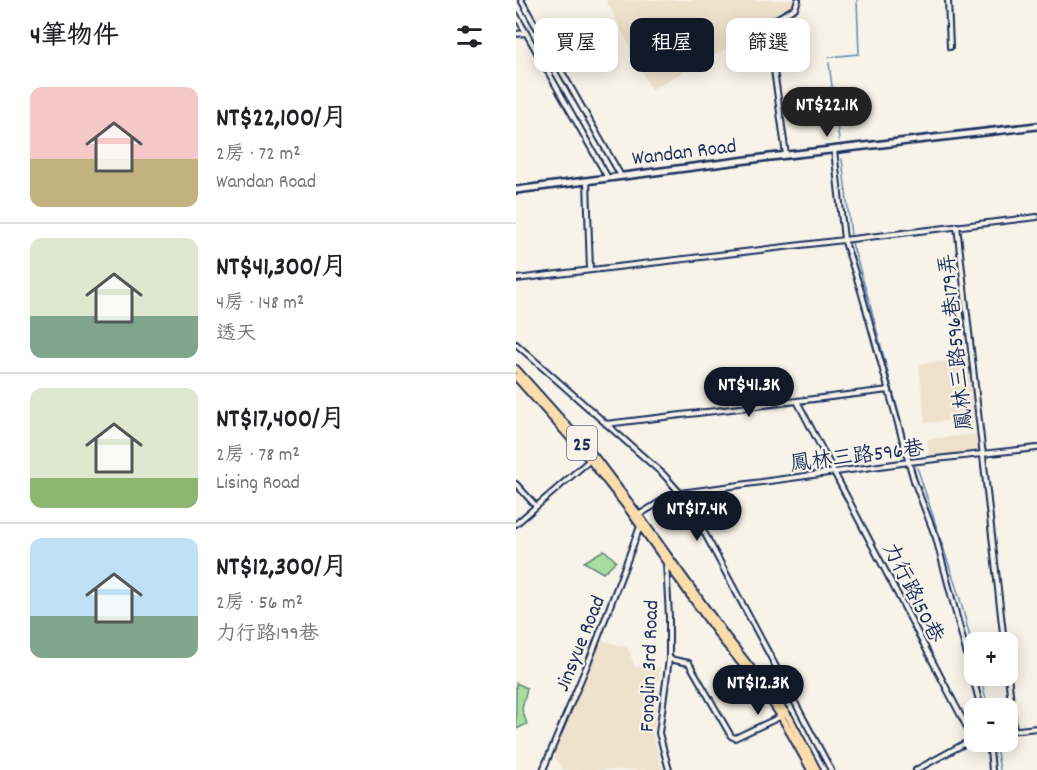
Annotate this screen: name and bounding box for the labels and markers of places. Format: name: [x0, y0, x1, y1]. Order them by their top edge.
pin: NT$22.1K: [765, 87, 889, 138]
pin: NT$41.3K: [687, 367, 811, 418]
pin: NT$17.4K: [635, 491, 759, 542]
pin: NT$12.3K: [696, 665, 820, 716]

